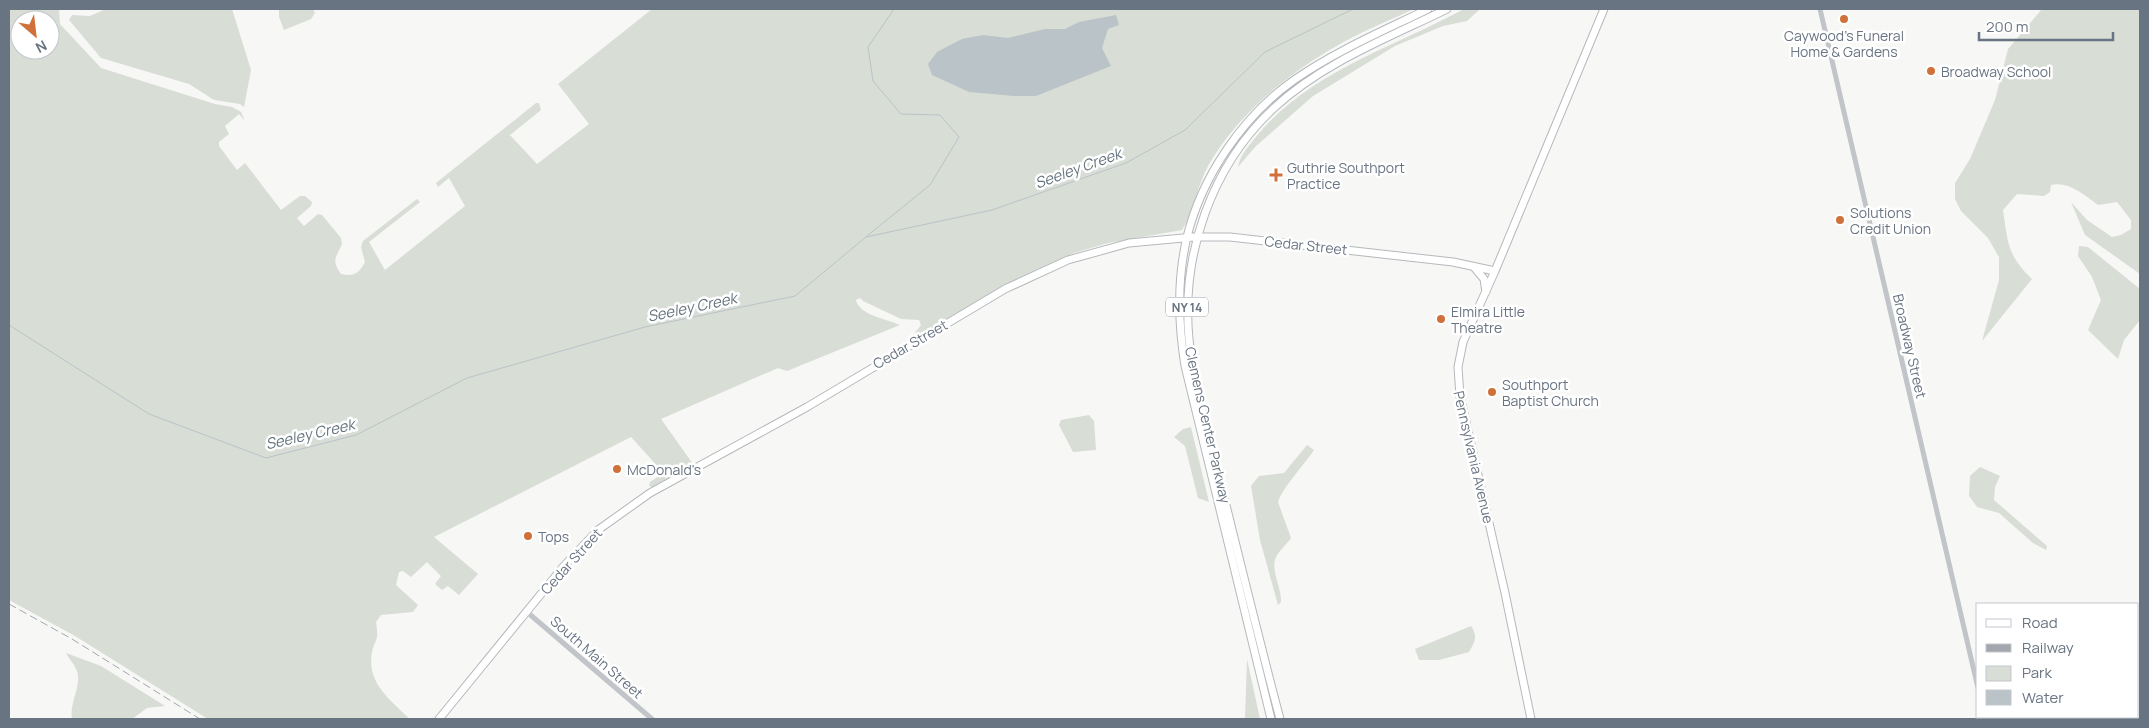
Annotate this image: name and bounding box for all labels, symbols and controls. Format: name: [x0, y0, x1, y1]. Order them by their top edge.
north arrow: [10, 10, 60, 60]
scale bar: [1979, 10, 2113, 42]
marker: Caywood's Funeral Home & Gardens: [1838, 13, 1850, 25]
text: 200 m: [1986, 16, 2029, 37]
place label: Caywood's Funeral Home & Gardens: [1784, 26, 1904, 61]
text: N: [32, 36, 50, 58]
place label: Broadway School: [1941, 62, 2051, 81]
marker: Broadway School: [1925, 65, 1937, 77]
water label: Seeley Creek: [1032, 142, 1127, 193]
place label: Guthrie Southport Practice: [1287, 158, 1405, 193]
marker: Guthrie Southport Practice: [1269, 168, 1283, 182]
place label: Solutions Credit Union: [1850, 203, 1931, 238]
marker: Solutions Credit Union: [1834, 214, 1846, 226]
street label: Cedar Street: [1264, 231, 1349, 259]
water label: Seeley Creek: [645, 287, 741, 327]
street label: Broadway Street: [1889, 292, 1931, 401]
road number: NY 14: [1166, 298, 1208, 316]
place label: Elmira Little Theatre: [1451, 302, 1525, 337]
marker: Elmira Little Theatre: [1435, 313, 1447, 325]
street label: Cedar Street: [869, 315, 951, 373]
street label: Clemens Center Parkway: [1181, 345, 1235, 506]
place label: Southport Baptist Church: [1502, 375, 1599, 410]
marker: Southport Baptist Church: [1486, 386, 1498, 398]
street label: Pennsylvania Avenue: [1450, 389, 1498, 525]
water label: Seeley Creek: [263, 413, 359, 454]
place label: McDonald's: [627, 460, 701, 479]
marker: McDonald's: [611, 463, 623, 475]
street label: Cedar Street: [536, 523, 606, 598]
place label: Tops: [538, 527, 569, 546]
marker: Tops: [522, 530, 534, 542]
legend: [1976, 603, 2139, 718]
street label: South Main Street: [547, 611, 648, 703]
text: Road: [2022, 612, 2058, 633]
text: Railway: [2022, 637, 2074, 658]
text: Park: [2022, 662, 2052, 683]
text: Water: [2022, 687, 2064, 708]

